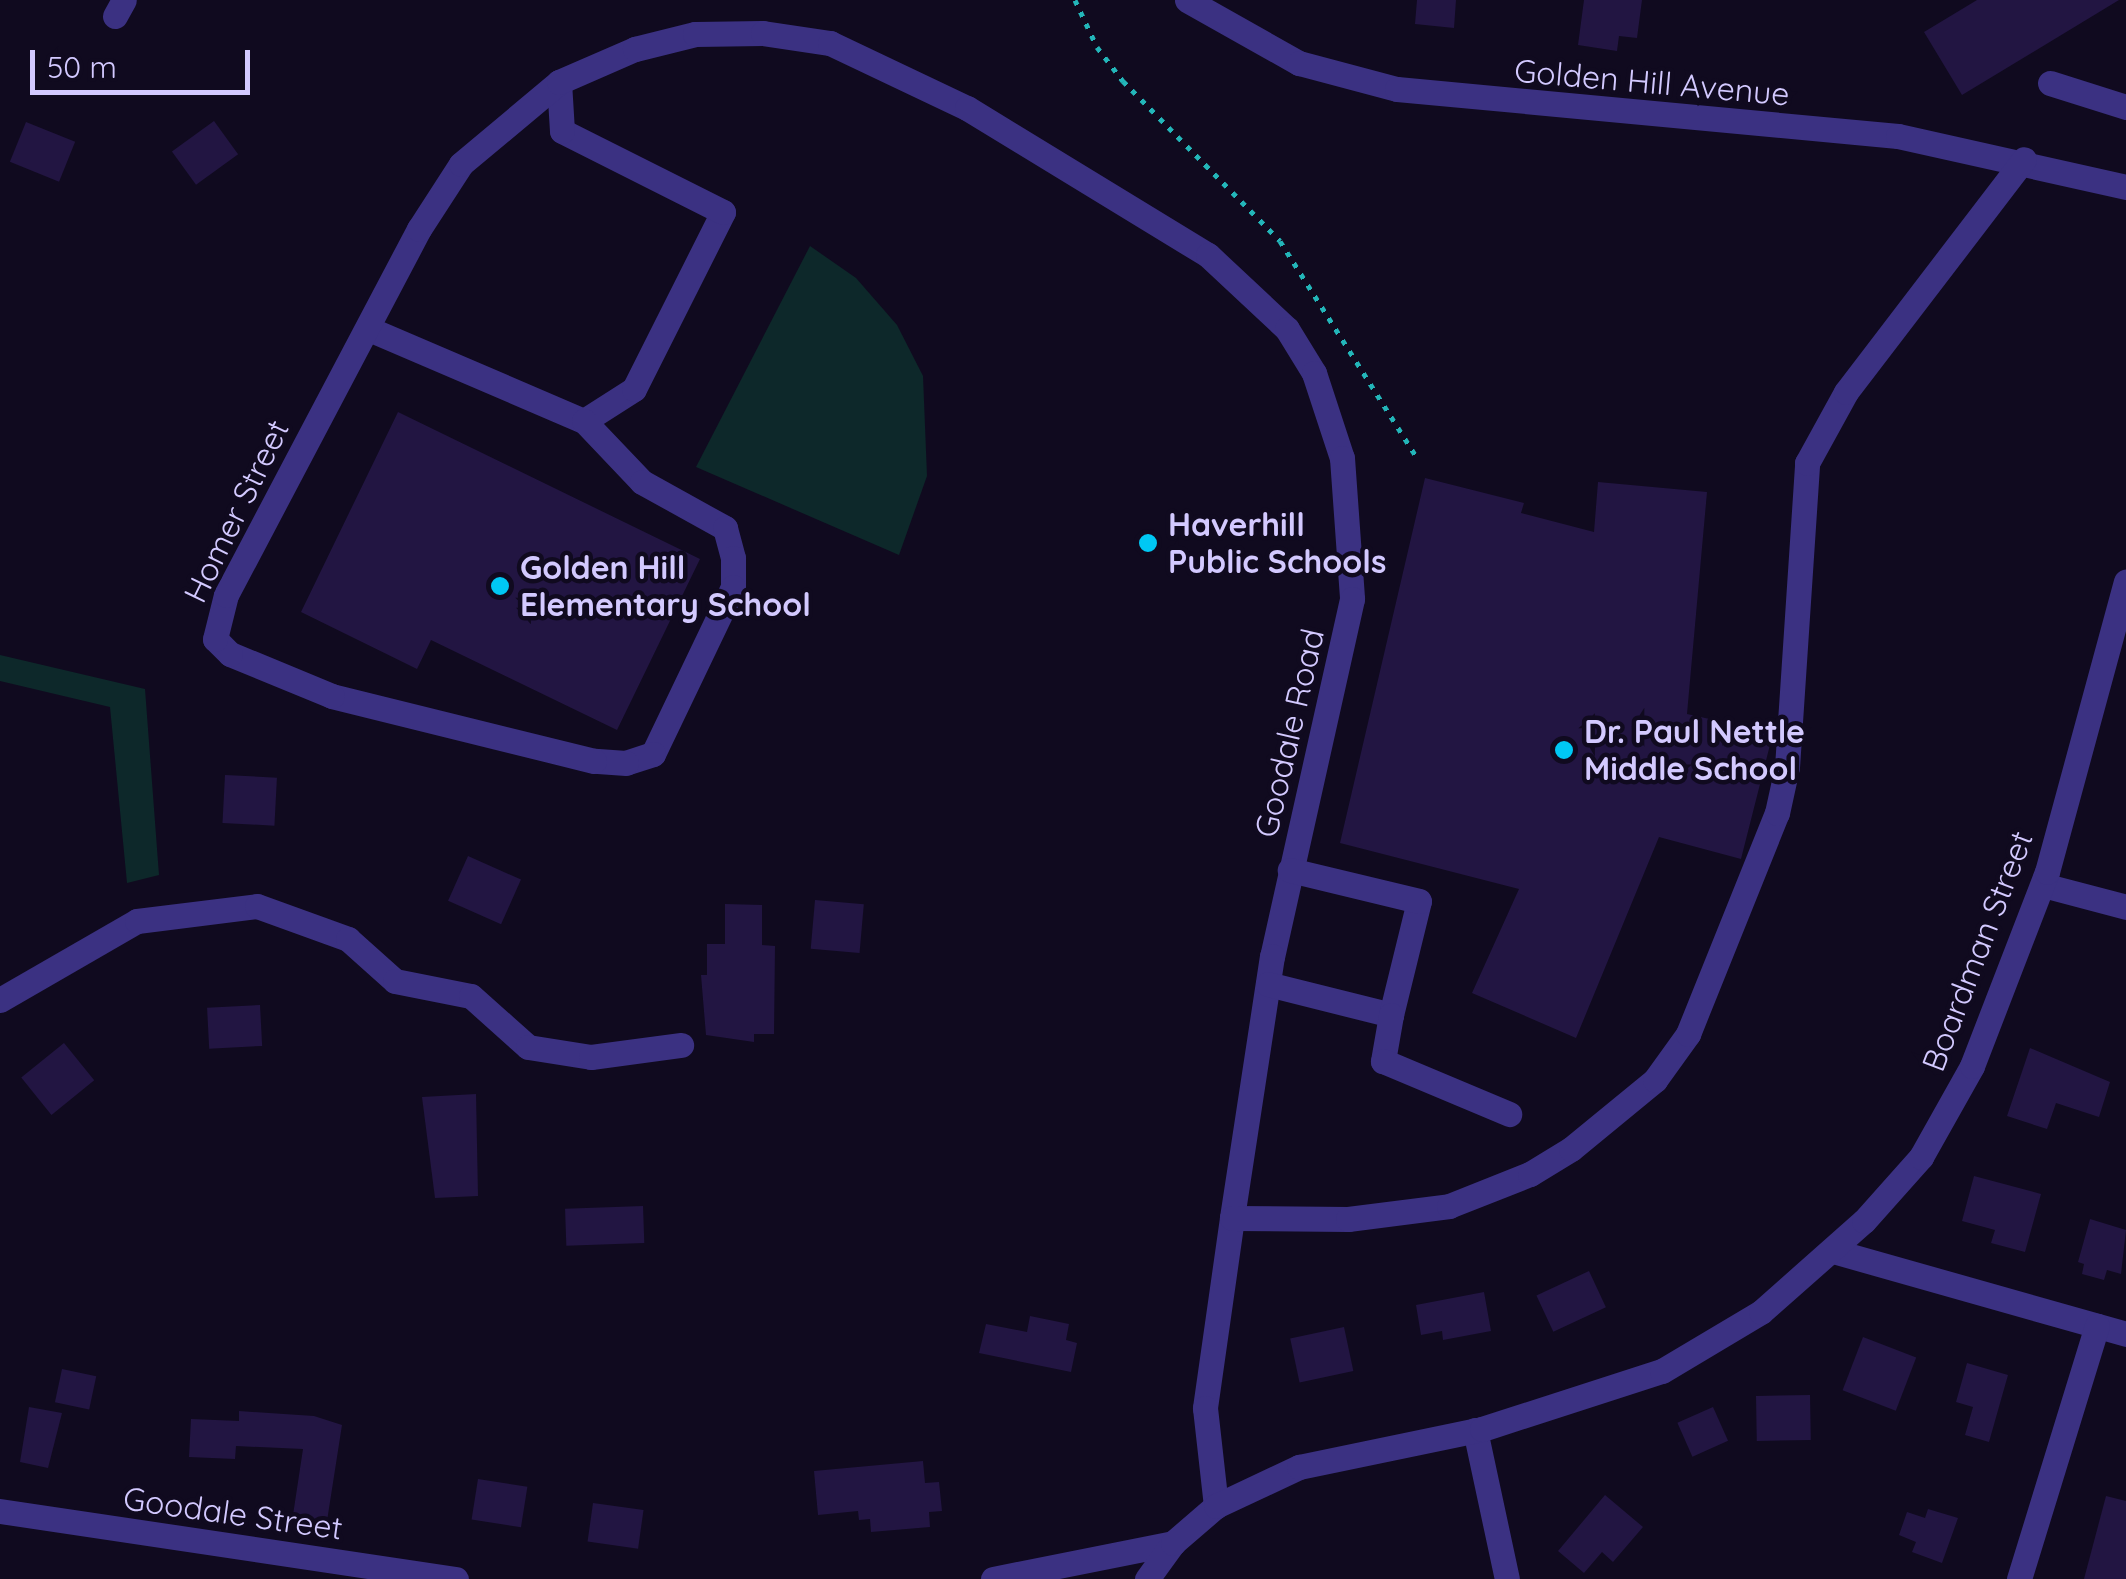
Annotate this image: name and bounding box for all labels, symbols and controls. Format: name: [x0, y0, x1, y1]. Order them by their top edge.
scale bar: [35, 30, 255, 92]
text: 50 m: [47, 48, 117, 86]
street label: Golden Hill Avenue: [1513, 51, 1791, 113]
street label: Homer Street: [175, 414, 297, 608]
place label: Haverhill Public Schools: [1168, 506, 1386, 581]
marker: Haverhill Public Schools: [1137, 532, 1159, 554]
place label: Golden Hill Elementary School: [520, 549, 811, 624]
marker: Golden Hill Elementary School: [489, 575, 511, 597]
street label: Goodale Road: [1246, 625, 1332, 841]
place label: Dr. Paul Nettle Middle School: [1584, 713, 1805, 788]
marker: Dr. Paul Nettle Middle School: [1553, 739, 1575, 761]
street label: Boardman Street: [1914, 826, 2040, 1076]
street label: Goodale Street: [121, 1479, 345, 1547]

